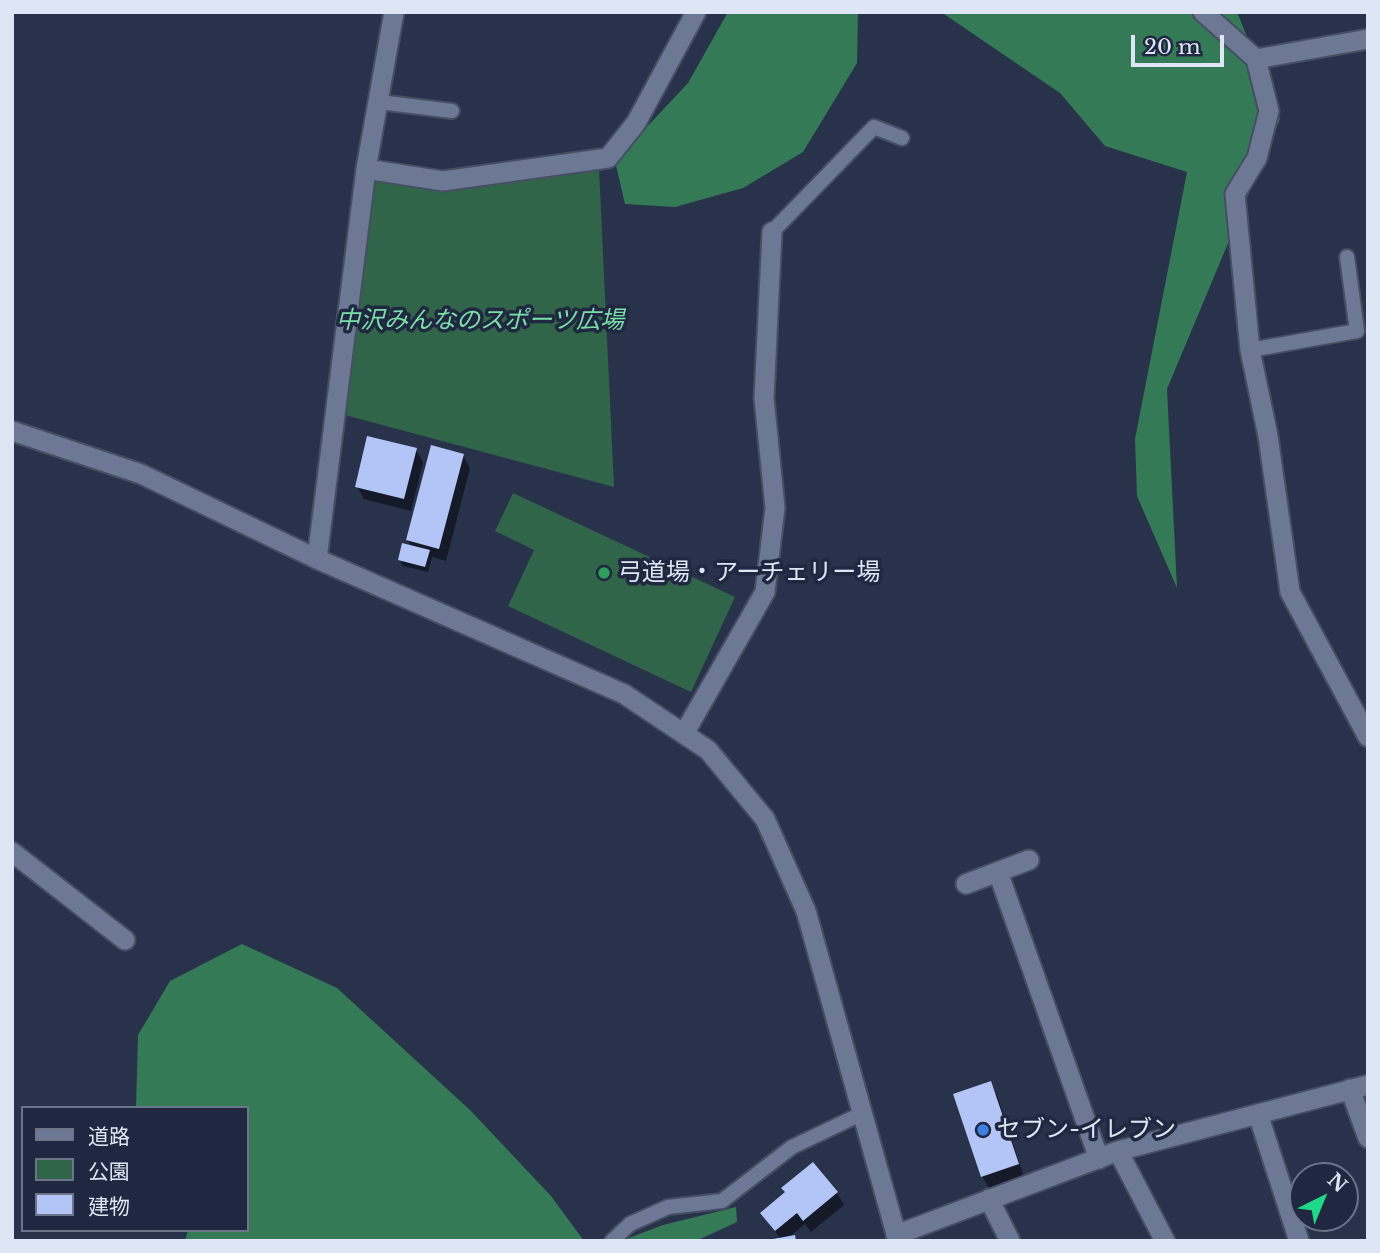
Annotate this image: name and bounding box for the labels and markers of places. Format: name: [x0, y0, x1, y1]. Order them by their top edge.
place label: 弓道場・アーチェリー場: [618, 559, 881, 587]
marker: 弓道場・アーチェリー場: [596, 565, 612, 581]
place label: セブン-イレブン: [997, 1116, 1176, 1144]
marker: セブン-イレブン: [975, 1122, 991, 1138]

